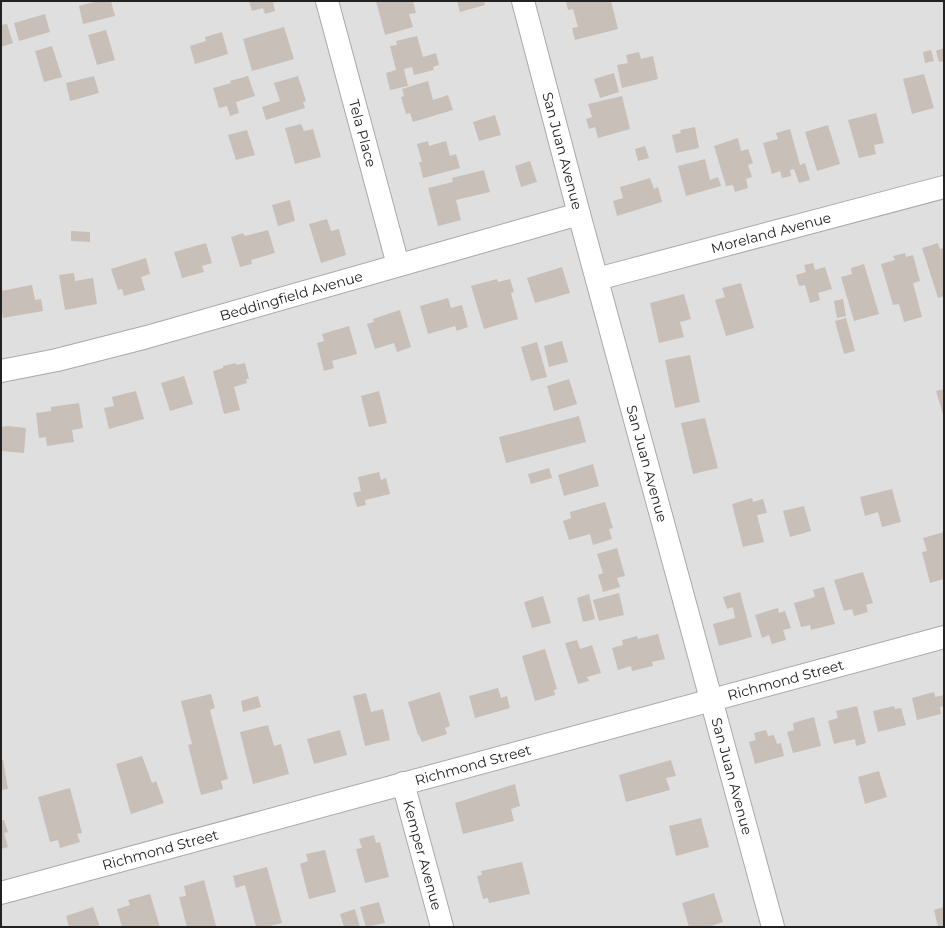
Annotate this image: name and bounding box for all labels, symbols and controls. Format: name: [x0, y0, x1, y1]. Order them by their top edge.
street label: San Juan Avenue: [538, 90, 586, 212]
street label: Tela Place: [345, 97, 380, 169]
street label: Moreland Avenue: [709, 208, 833, 257]
street label: Beddingfield Avenue: [218, 267, 365, 325]
street label: San Juan Avenue: [622, 403, 671, 524]
street label: Richmond Street: [725, 656, 846, 704]
street label: San Juan Avenue: [707, 716, 757, 837]
street label: Richmond Street: [413, 740, 533, 789]
street label: Kemper Avenue: [399, 798, 446, 912]
street label: Richmond Street: [100, 825, 221, 874]

